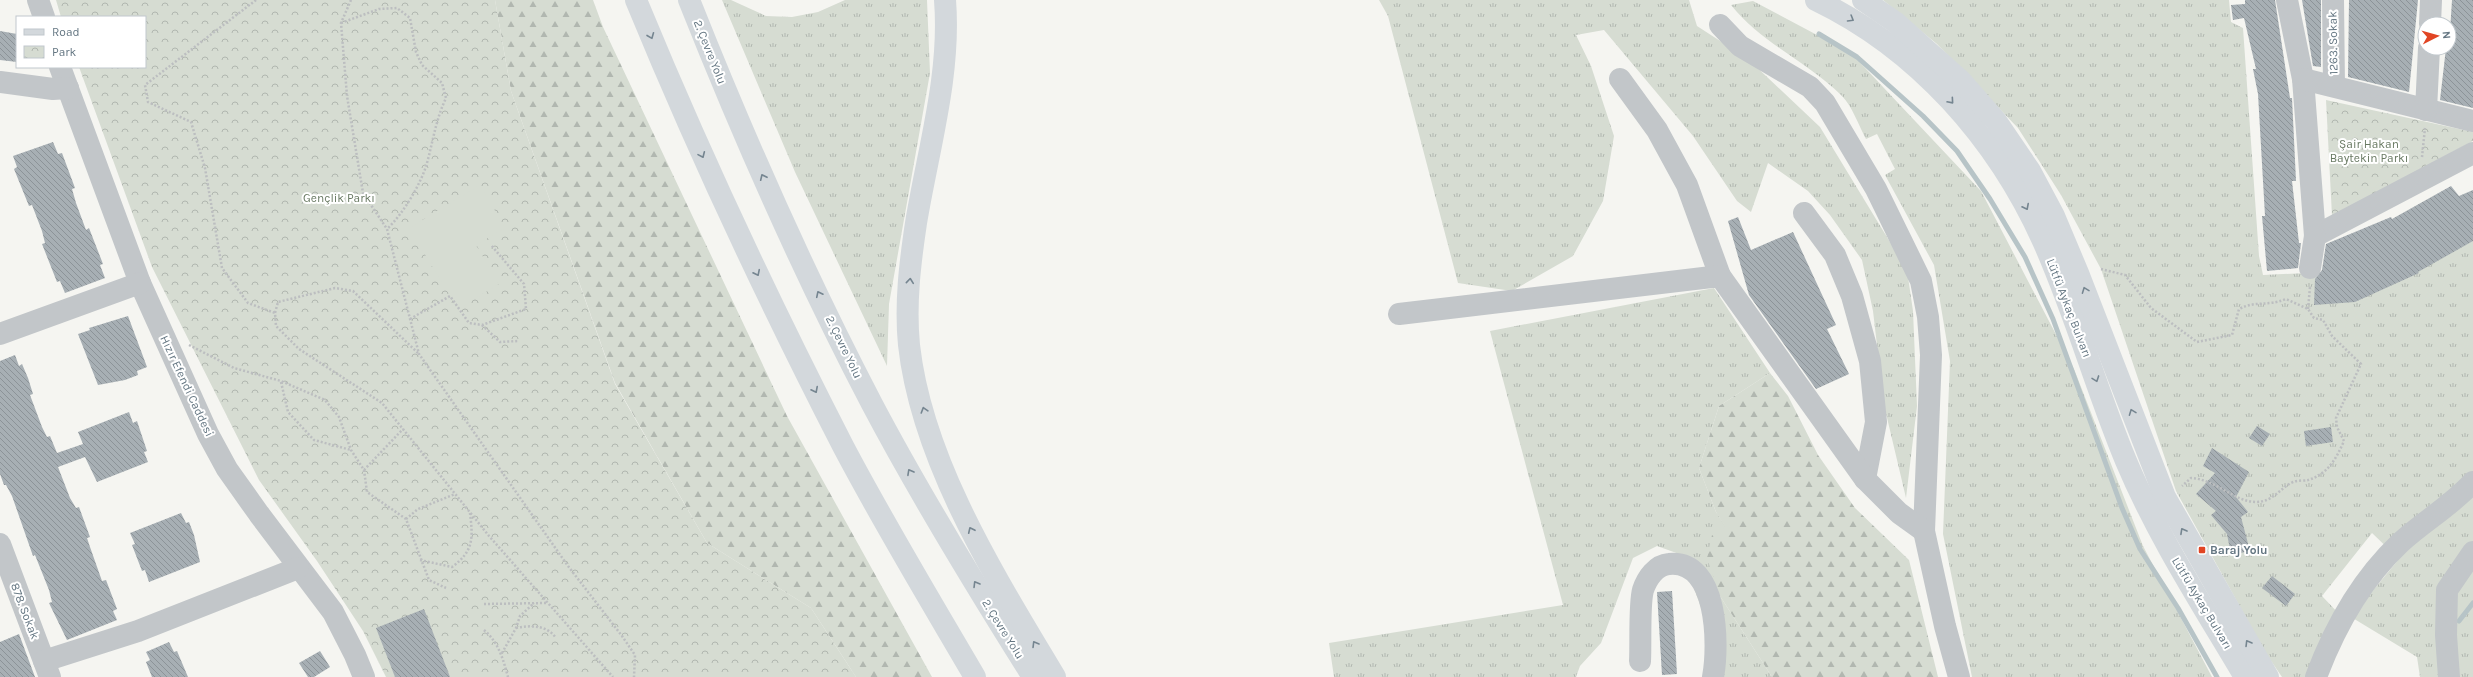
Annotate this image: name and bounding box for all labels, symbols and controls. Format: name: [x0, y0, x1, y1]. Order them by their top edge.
street label: 1263. Sokak: [2325, 11, 2341, 75]
one-way arrow: [1846, 14, 1853, 21]
legend: [16, 16, 146, 68]
north arrow: [2417, 16, 2457, 56]
street label: 2. Çevre Yolu: [691, 18, 729, 86]
text: Road: [52, 25, 80, 39]
text: N: [2440, 30, 2453, 40]
one-way arrow: [646, 33, 654, 40]
text: Park: [52, 45, 77, 59]
one-way arrow: [1946, 96, 1953, 103]
park label: Şair Hakan Baytekin Parkı: [2330, 137, 2408, 165]
one-way arrow: [697, 151, 705, 159]
one-way arrow: [760, 173, 768, 180]
park label: Gençlik Parkı: [303, 191, 375, 205]
one-way arrow: [2021, 202, 2028, 210]
street label: Lütfü Aykaç Bulvarı: [2044, 257, 2094, 359]
one-way arrow: [752, 269, 760, 277]
one-way arrow: [905, 278, 914, 285]
one-way arrow: [2081, 287, 2089, 294]
one-way arrow: [816, 291, 824, 299]
street label: 2. Çevre Yolu: [823, 313, 865, 381]
street label: Hızır Efendi Caddesi: [157, 333, 217, 439]
one-way arrow: [2091, 375, 2100, 382]
one-way arrow: [810, 385, 818, 393]
one-way arrow: [920, 406, 929, 413]
one-way arrow: [2128, 408, 2136, 415]
one-way arrow: [908, 469, 915, 476]
one-way arrow: [968, 527, 976, 535]
one-way arrow: [2181, 528, 2188, 535]
place label: Baraj Yolu: [2210, 543, 2268, 557]
marker: Baraj Yolu: [2197, 545, 2207, 555]
street label: Lütfü Aykaç Bulvarı: [2169, 554, 2235, 652]
street label: 878. Sokak: [8, 581, 42, 641]
one-way arrow: [974, 581, 981, 588]
street label: 2. Çevre Yolu: [979, 597, 1027, 661]
one-way arrow: [2246, 640, 2253, 647]
one-way arrow: [1032, 641, 1040, 648]

